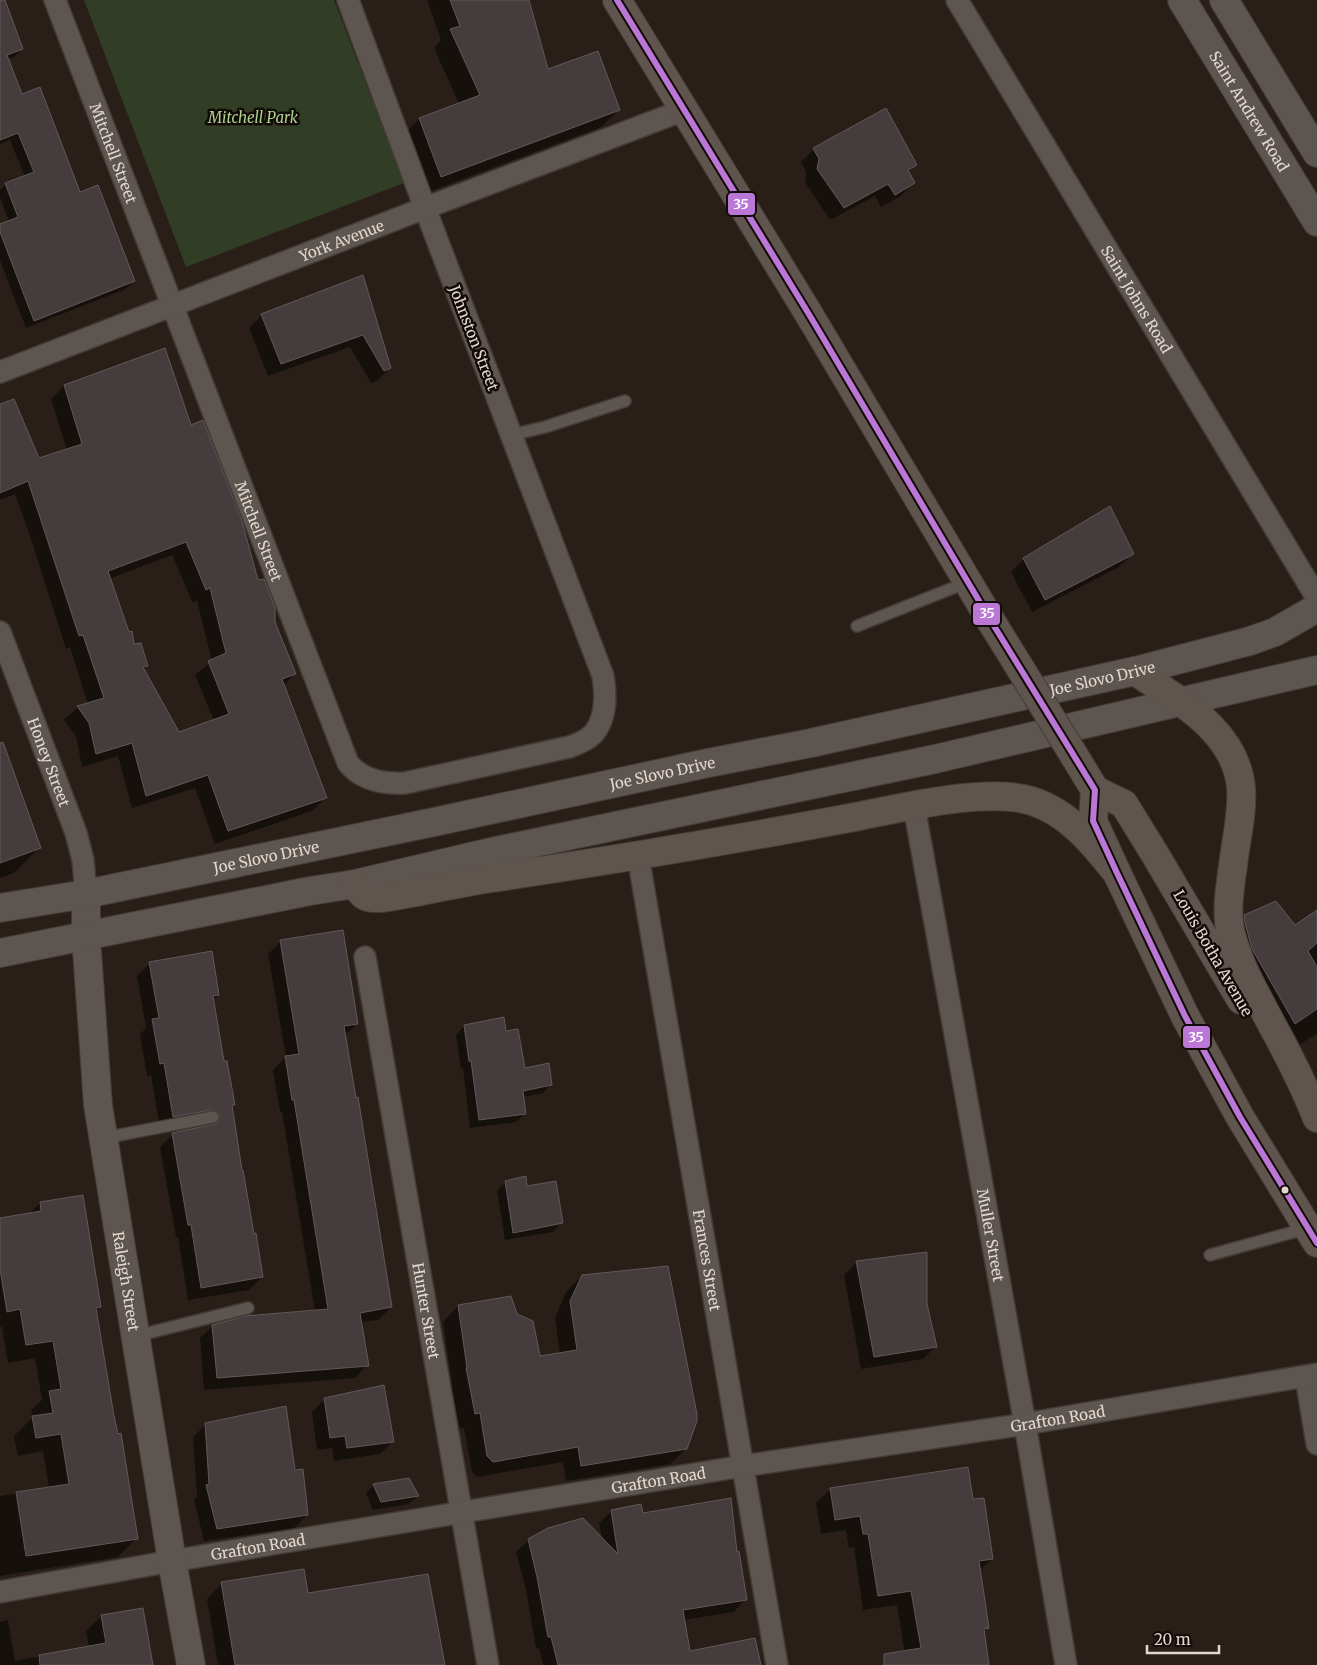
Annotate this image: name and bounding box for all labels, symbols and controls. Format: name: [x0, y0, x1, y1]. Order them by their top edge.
street label: Saint Andrew Road: [1206, 47, 1293, 175]
street label: Mitchell Street: [86, 100, 142, 206]
park label: Mitchell Park: [207, 108, 299, 127]
line badge: 35: [727, 192, 756, 216]
text: 35: [733, 195, 749, 213]
street label: York Avenue: [295, 215, 387, 266]
street label: Saint Johns Road: [1097, 242, 1177, 356]
street label: Johnston Street: [445, 282, 503, 394]
street label: Mitchell Street: [231, 478, 287, 584]
line badge: 35: [972, 602, 1001, 626]
text: 35: [979, 604, 995, 622]
street label: Joe Slovo Drive: [1047, 657, 1157, 699]
street label: Honey Street: [24, 715, 75, 809]
street label: Joe Slovo Drive: [607, 752, 717, 794]
street label: Joe Slovo Drive: [211, 837, 321, 877]
street label: Louis Botha Avenue: [1169, 887, 1257, 1020]
line badge: 35: [1182, 1025, 1211, 1049]
text: 35: [1188, 1028, 1204, 1046]
unlabelled marker: [1280, 1185, 1290, 1195]
street label: Muller Street: [973, 1187, 1009, 1283]
street label: Frances Street: [689, 1208, 726, 1312]
street label: Raleigh Street: [109, 1230, 144, 1333]
street label: Hunter Street: [409, 1261, 444, 1360]
street label: Grafton Road: [1009, 1401, 1106, 1436]
street label: Grafton Road: [610, 1463, 707, 1497]
street label: Grafton Road: [209, 1529, 307, 1564]
scale bar: [1147, 1622, 1220, 1654]
text: 20 m: [1154, 1630, 1191, 1649]

